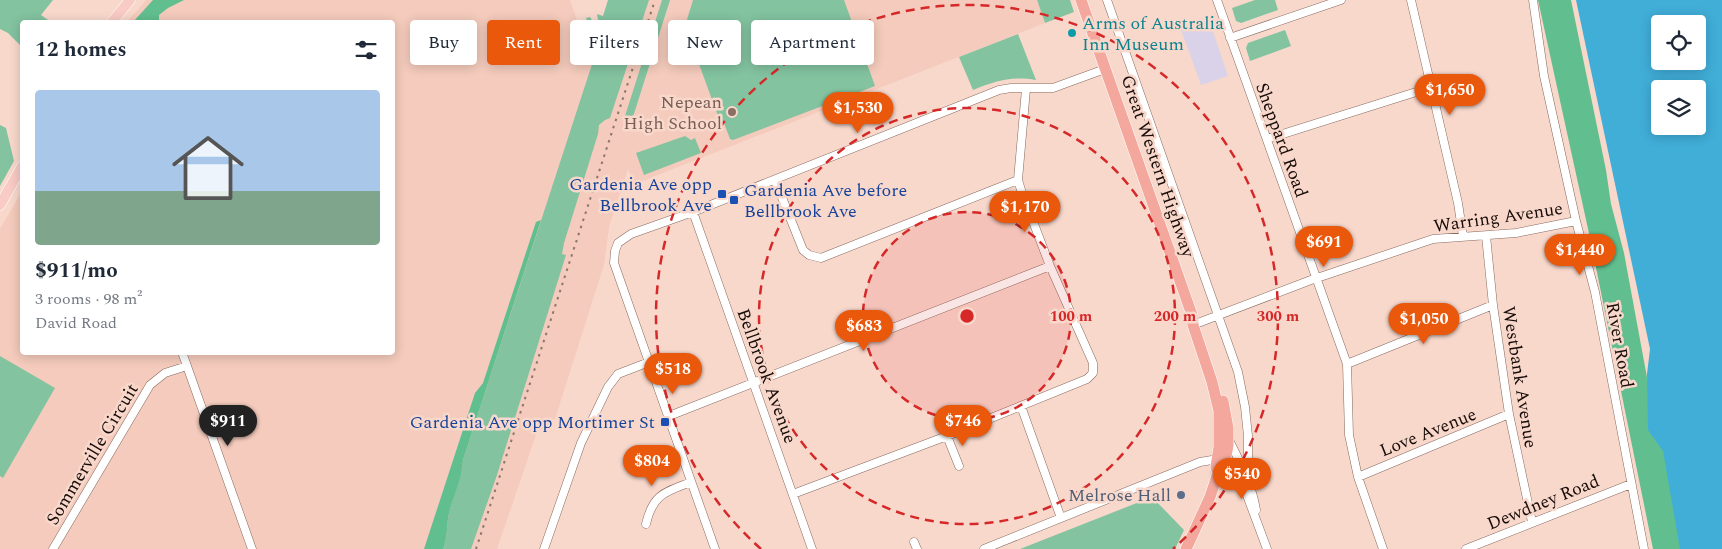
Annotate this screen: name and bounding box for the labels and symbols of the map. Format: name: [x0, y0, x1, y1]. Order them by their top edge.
place label: Arms of Australia Inn Museum: [1082, 10, 1224, 58]
marker: Arms of Australia Inn Museum: [1066, 27, 1078, 39]
street label: Great Western Highway: [1114, 71, 1202, 262]
pin: $1,650: [1409, 74, 1491, 116]
street label: Sheppard Road: [1248, 79, 1315, 201]
place label: Nepean High School: [623, 89, 722, 137]
pin: $1,530: [817, 92, 899, 134]
marker: Nepean High School: [726, 106, 738, 118]
place label: Gardenia Ave opp Bellbrook Ave: [569, 171, 712, 219]
place label: Gardenia Ave before Bellbrook Ave: [744, 177, 907, 225]
marker: Gardenia Ave opp Bellbrook Ave: [716, 188, 728, 200]
pin: $1,170: [984, 190, 1066, 233]
marker: Gardenia Ave before Bellbrook Ave: [728, 194, 740, 206]
street label: Warring Avenue: [1432, 195, 1564, 240]
pin: $691: [1294, 226, 1354, 268]
pin: $1,440: [1539, 234, 1621, 276]
street label: River Road: [1599, 300, 1640, 390]
pin: $1,050: [1383, 302, 1465, 345]
street label: Westbank Avenue: [1495, 304, 1544, 450]
street label: Bellbrook Avenue: [730, 305, 804, 448]
text: 100 m: [1050, 305, 1093, 328]
text: 200 m: [1154, 305, 1197, 328]
text: 300 m: [1257, 305, 1300, 328]
centre of rings: [958, 307, 976, 325]
pin: $683: [834, 310, 894, 352]
pin: $518: [643, 352, 703, 395]
street label: Sommerville Circuit: [39, 378, 145, 530]
street label: Love Avenue: [1376, 401, 1481, 464]
pin: $911: [198, 404, 258, 447]
pin: $746: [933, 404, 993, 447]
place label: Gardenia Ave opp Mortimer St: [410, 409, 655, 436]
marker: Gardenia Ave opp Mortimer St: [659, 416, 671, 428]
pin: $804: [622, 444, 682, 487]
pin: $540: [1212, 458, 1272, 500]
street label: Dewdney Road: [1483, 468, 1603, 537]
place label: Melrose Hall: [1068, 482, 1171, 509]
marker: Melrose Hall: [1175, 489, 1187, 501]

